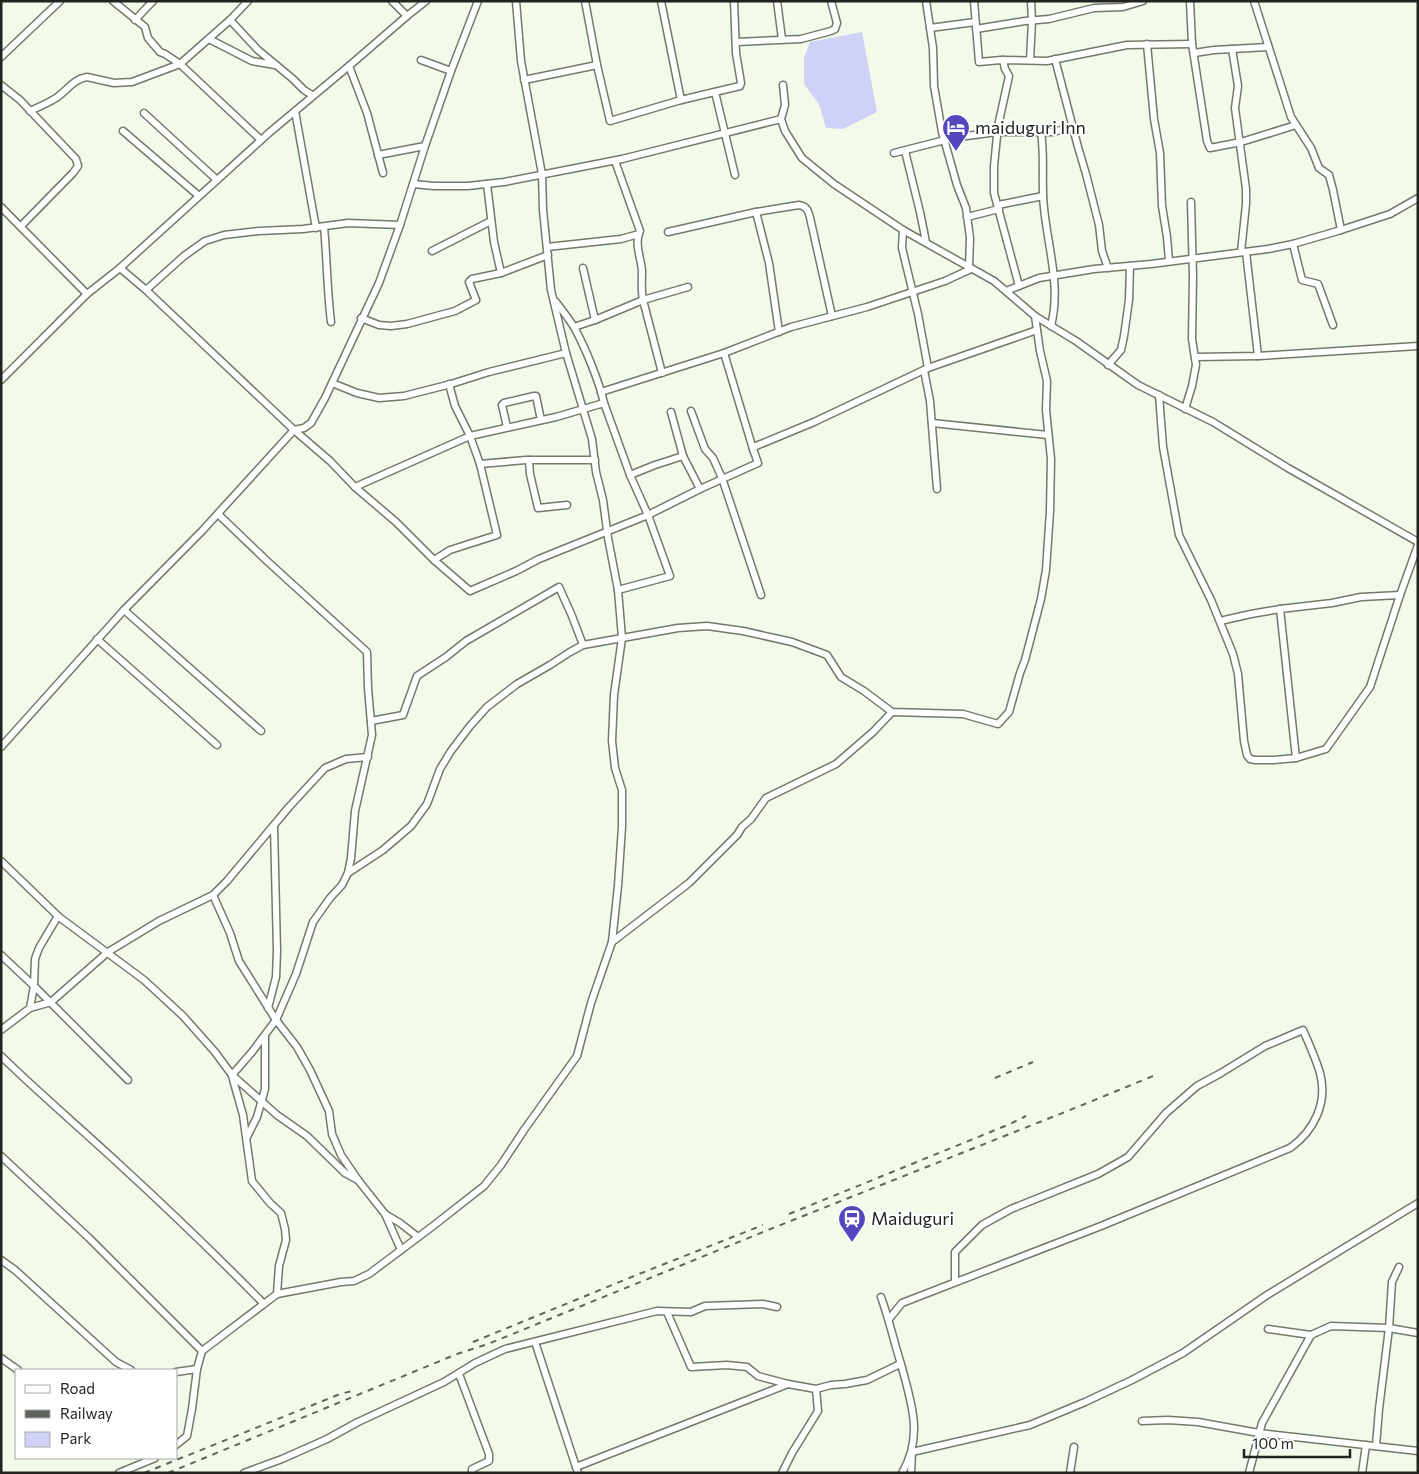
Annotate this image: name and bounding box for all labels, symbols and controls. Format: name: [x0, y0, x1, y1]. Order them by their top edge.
hotel icon: maiduguri Inn: [941, 113, 971, 152]
place label: maiduguri Inn: [975, 116, 1086, 138]
station icon: Maiduguri: [837, 1204, 867, 1243]
place label: Maiduguri: [871, 1207, 954, 1229]
legend: [15, 1369, 178, 1459]
text: Road: [60, 1379, 95, 1397]
text: Railway: [60, 1404, 113, 1422]
scale bar: [1244, 1426, 1350, 1458]
text: Park: [60, 1429, 91, 1447]
text: 100 m: [1252, 1434, 1294, 1452]

